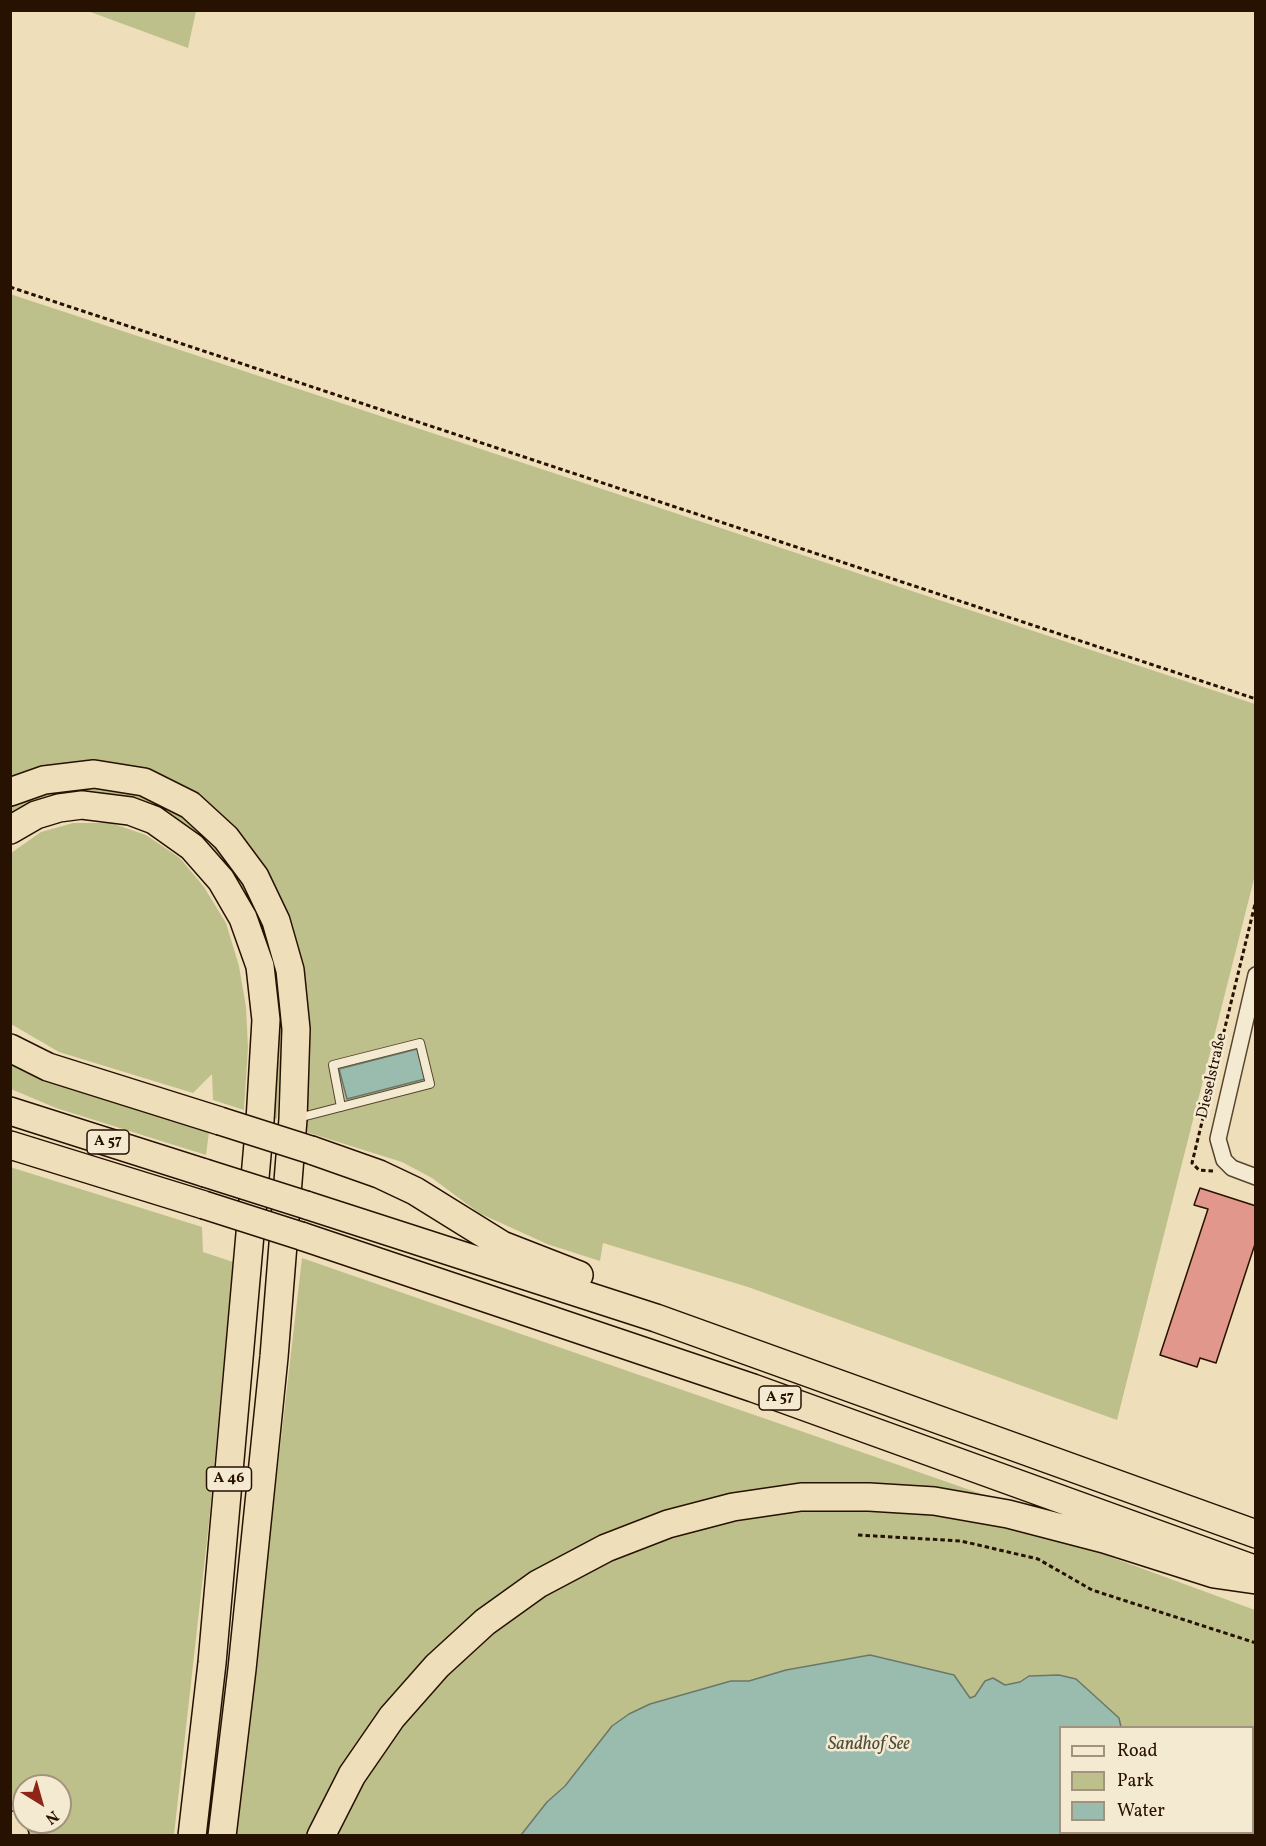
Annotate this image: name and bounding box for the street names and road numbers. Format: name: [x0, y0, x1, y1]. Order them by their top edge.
street label: Dieselstraße: [1194, 1031, 1232, 1121]
road number: A 57: [87, 1130, 129, 1154]
road number: A 57: [759, 1386, 801, 1410]
road number: A 46: [206, 1467, 252, 1491]

